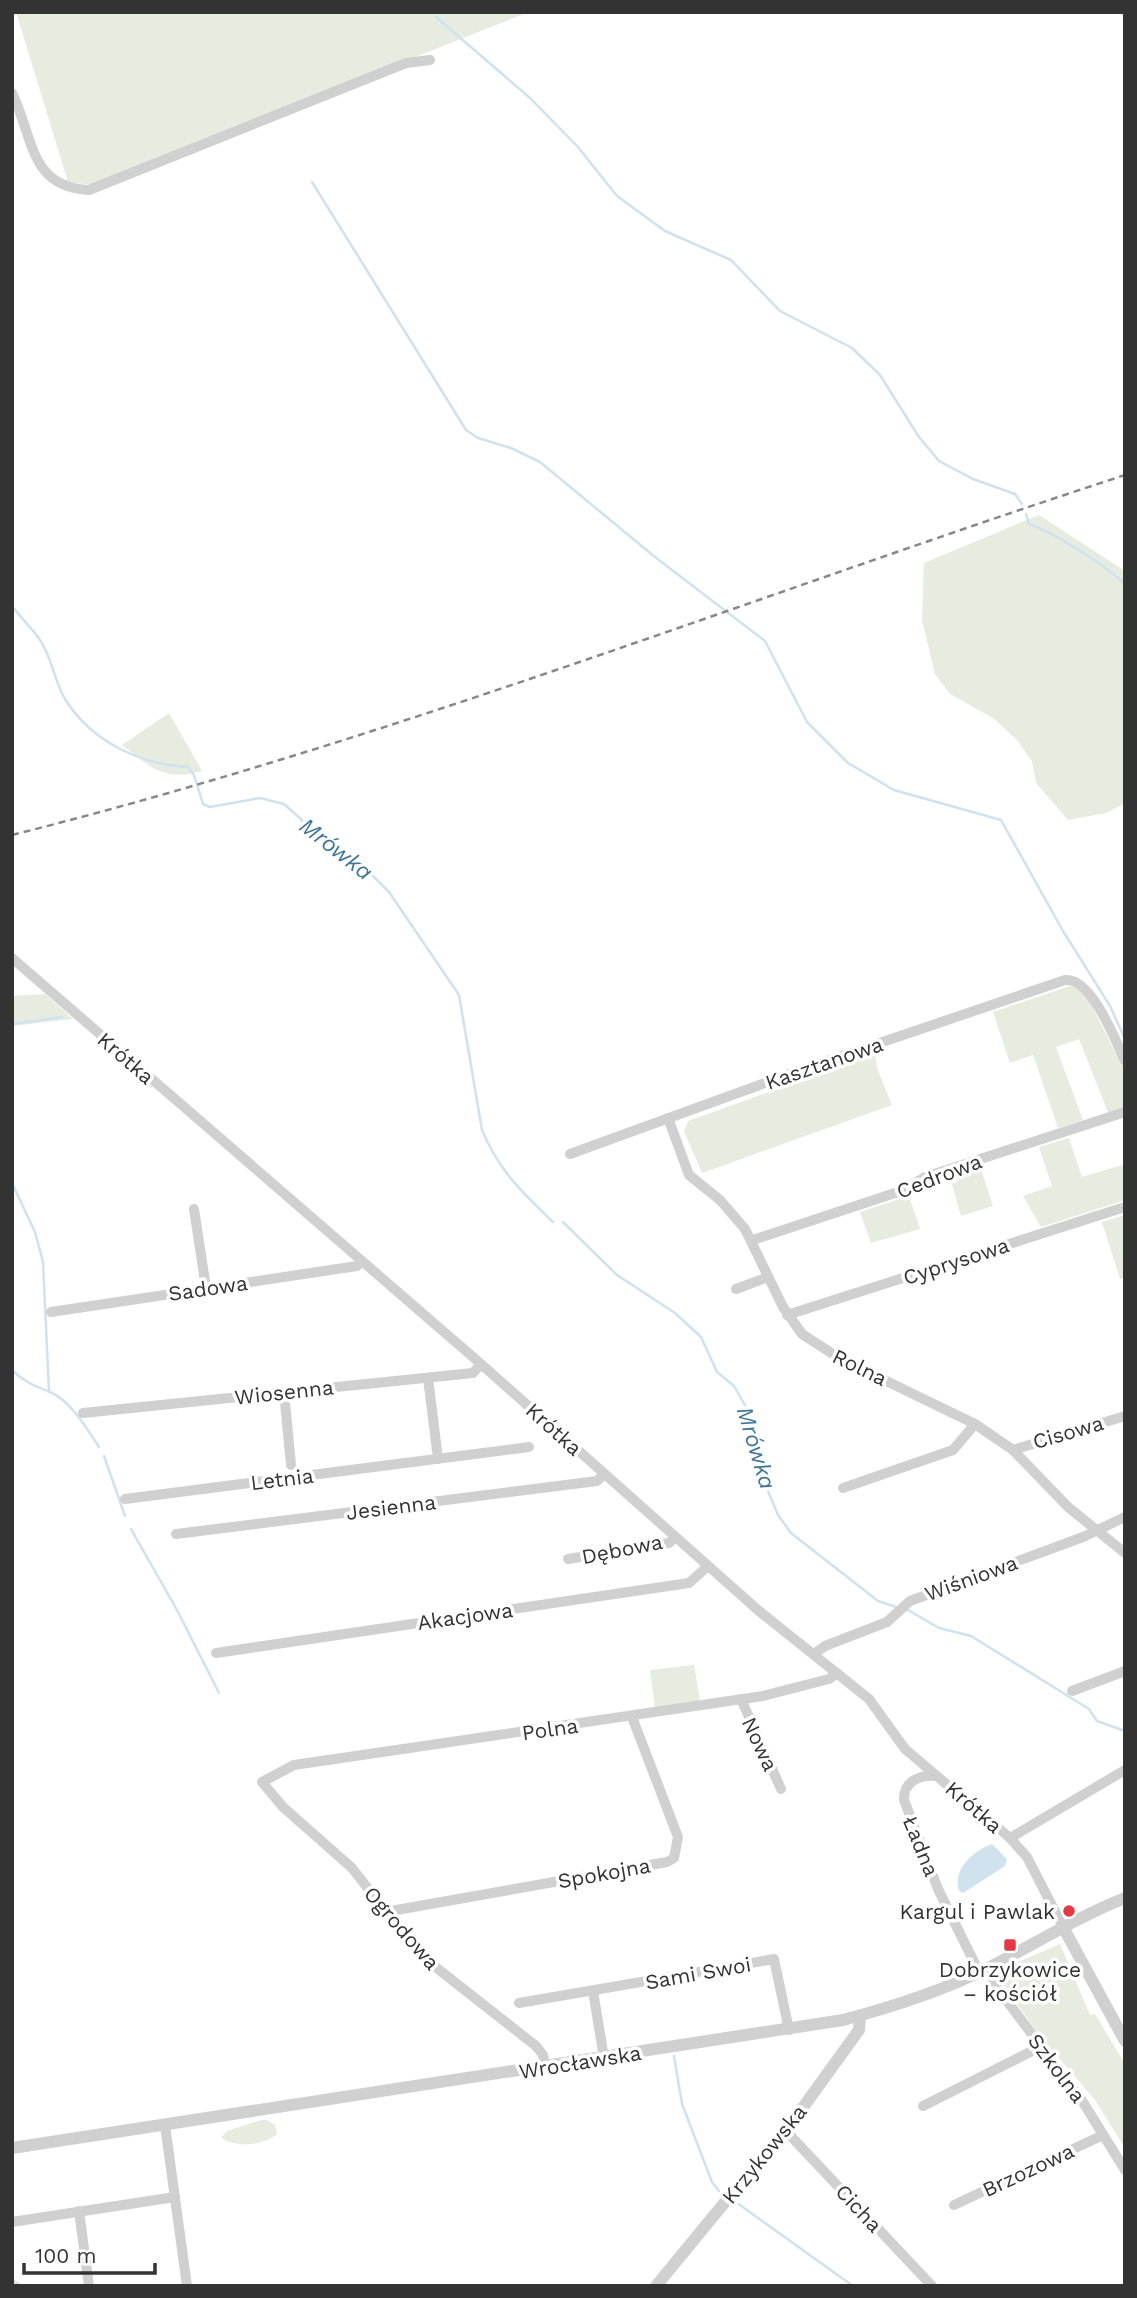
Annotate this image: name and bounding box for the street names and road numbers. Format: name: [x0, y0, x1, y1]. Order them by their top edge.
street label: Krótka: [93, 1027, 159, 1089]
street label: Kasztanowa: [762, 1031, 886, 1095]
street label: Cedrowa: [893, 1148, 985, 1204]
street label: Cyprysowa: [900, 1232, 1012, 1290]
street label: Sadowa: [167, 1270, 249, 1306]
street label: Rolna: [829, 1343, 891, 1391]
street label: Wiosenna: [233, 1374, 335, 1410]
street label: Krótka: [521, 1397, 587, 1461]
street label: Cisowa: [1030, 1410, 1106, 1454]
street label: Letnia: [249, 1463, 315, 1495]
street label: Jesienna: [345, 1489, 438, 1525]
street label: Dębowa: [579, 1529, 665, 1569]
street label: Wiśniowa: [921, 1550, 1021, 1606]
street label: Akacjowa: [416, 1597, 515, 1635]
street label: Polna: [520, 1713, 580, 1745]
street label: Nowa: [737, 1713, 783, 1775]
street label: Krótka: [941, 1776, 1007, 1838]
street label: Ładna: [898, 1812, 944, 1880]
street label: Spokojna: [556, 1853, 652, 1893]
street label: Ogrodowa: [359, 1881, 445, 1975]
street label: Sami Swoi: [643, 1951, 753, 1995]
street label: Szkolna: [1023, 2029, 1091, 2108]
street label: Wrocławska: [517, 2040, 643, 2084]
street label: Krzykowska: [716, 2099, 812, 2209]
street label: Brzozowa: [978, 2138, 1078, 2202]
street label: Cicha: [831, 2179, 888, 2237]

